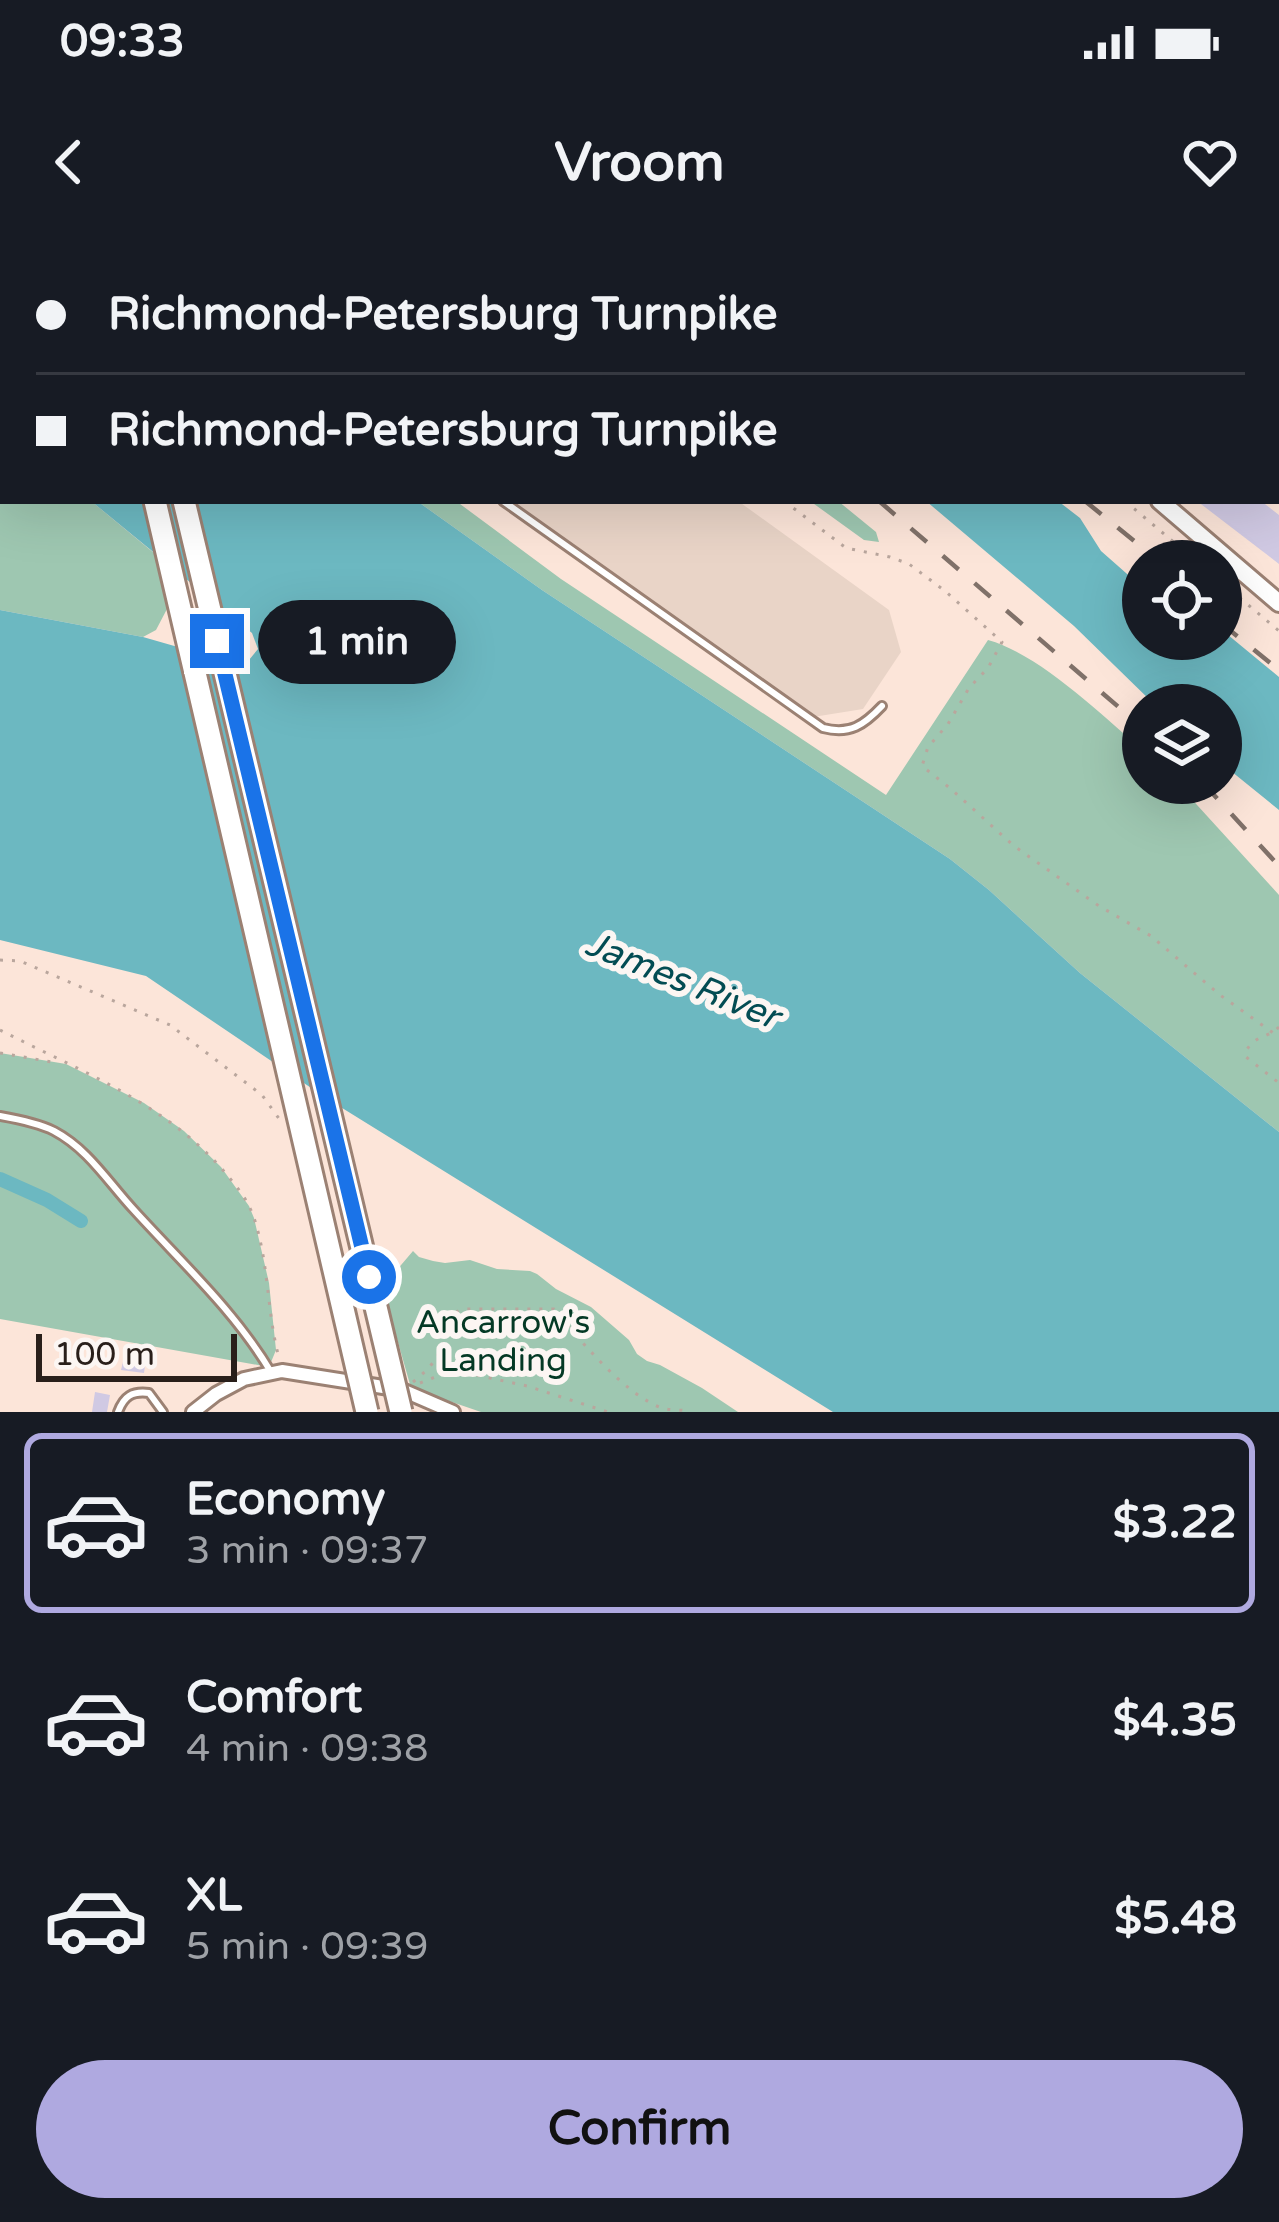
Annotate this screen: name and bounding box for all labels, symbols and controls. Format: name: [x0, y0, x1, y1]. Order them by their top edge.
text: 09:33: [60, 15, 185, 69]
icon: back: [36, 129, 102, 195]
icon: heart: [1177, 129, 1243, 195]
text: Vroom: [554, 130, 725, 195]
text: Richmond-Petersburg Turnpike: [108, 288, 777, 342]
text: Richmond-Petersburg Turnpike: [108, 404, 777, 458]
map controls: [1122, 540, 1242, 804]
button: locate: [1122, 540, 1242, 660]
callout: 1 min: [259, 599, 457, 683]
route end: [190, 614, 244, 668]
text: 1 min: [305, 618, 409, 665]
button: layers: [1122, 684, 1242, 804]
water label: James River: [579, 922, 789, 1040]
route start: [342, 1250, 396, 1304]
park label: Ancarrow's Landing: [416, 1303, 590, 1380]
scale bar: [36, 1328, 237, 1381]
text: 100 m: [54, 1335, 155, 1374]
icon: car: [42, 1469, 150, 1577]
text: Economy: [186, 1473, 385, 1527]
text: $3.22: [1113, 1496, 1237, 1550]
text: 3 min · 09:37: [186, 1527, 428, 1574]
icon: car: [42, 1667, 150, 1775]
text: Comfort: [186, 1671, 362, 1725]
text: $4.35: [1113, 1694, 1237, 1748]
text: 4 min · 09:38: [186, 1725, 428, 1772]
icon: car: [42, 1865, 150, 1973]
text: XL: [186, 1869, 242, 1923]
text: $5.48: [1114, 1892, 1237, 1946]
text: 5 min · 09:39: [186, 1923, 428, 1970]
button: Confirm: [36, 2060, 1243, 2198]

